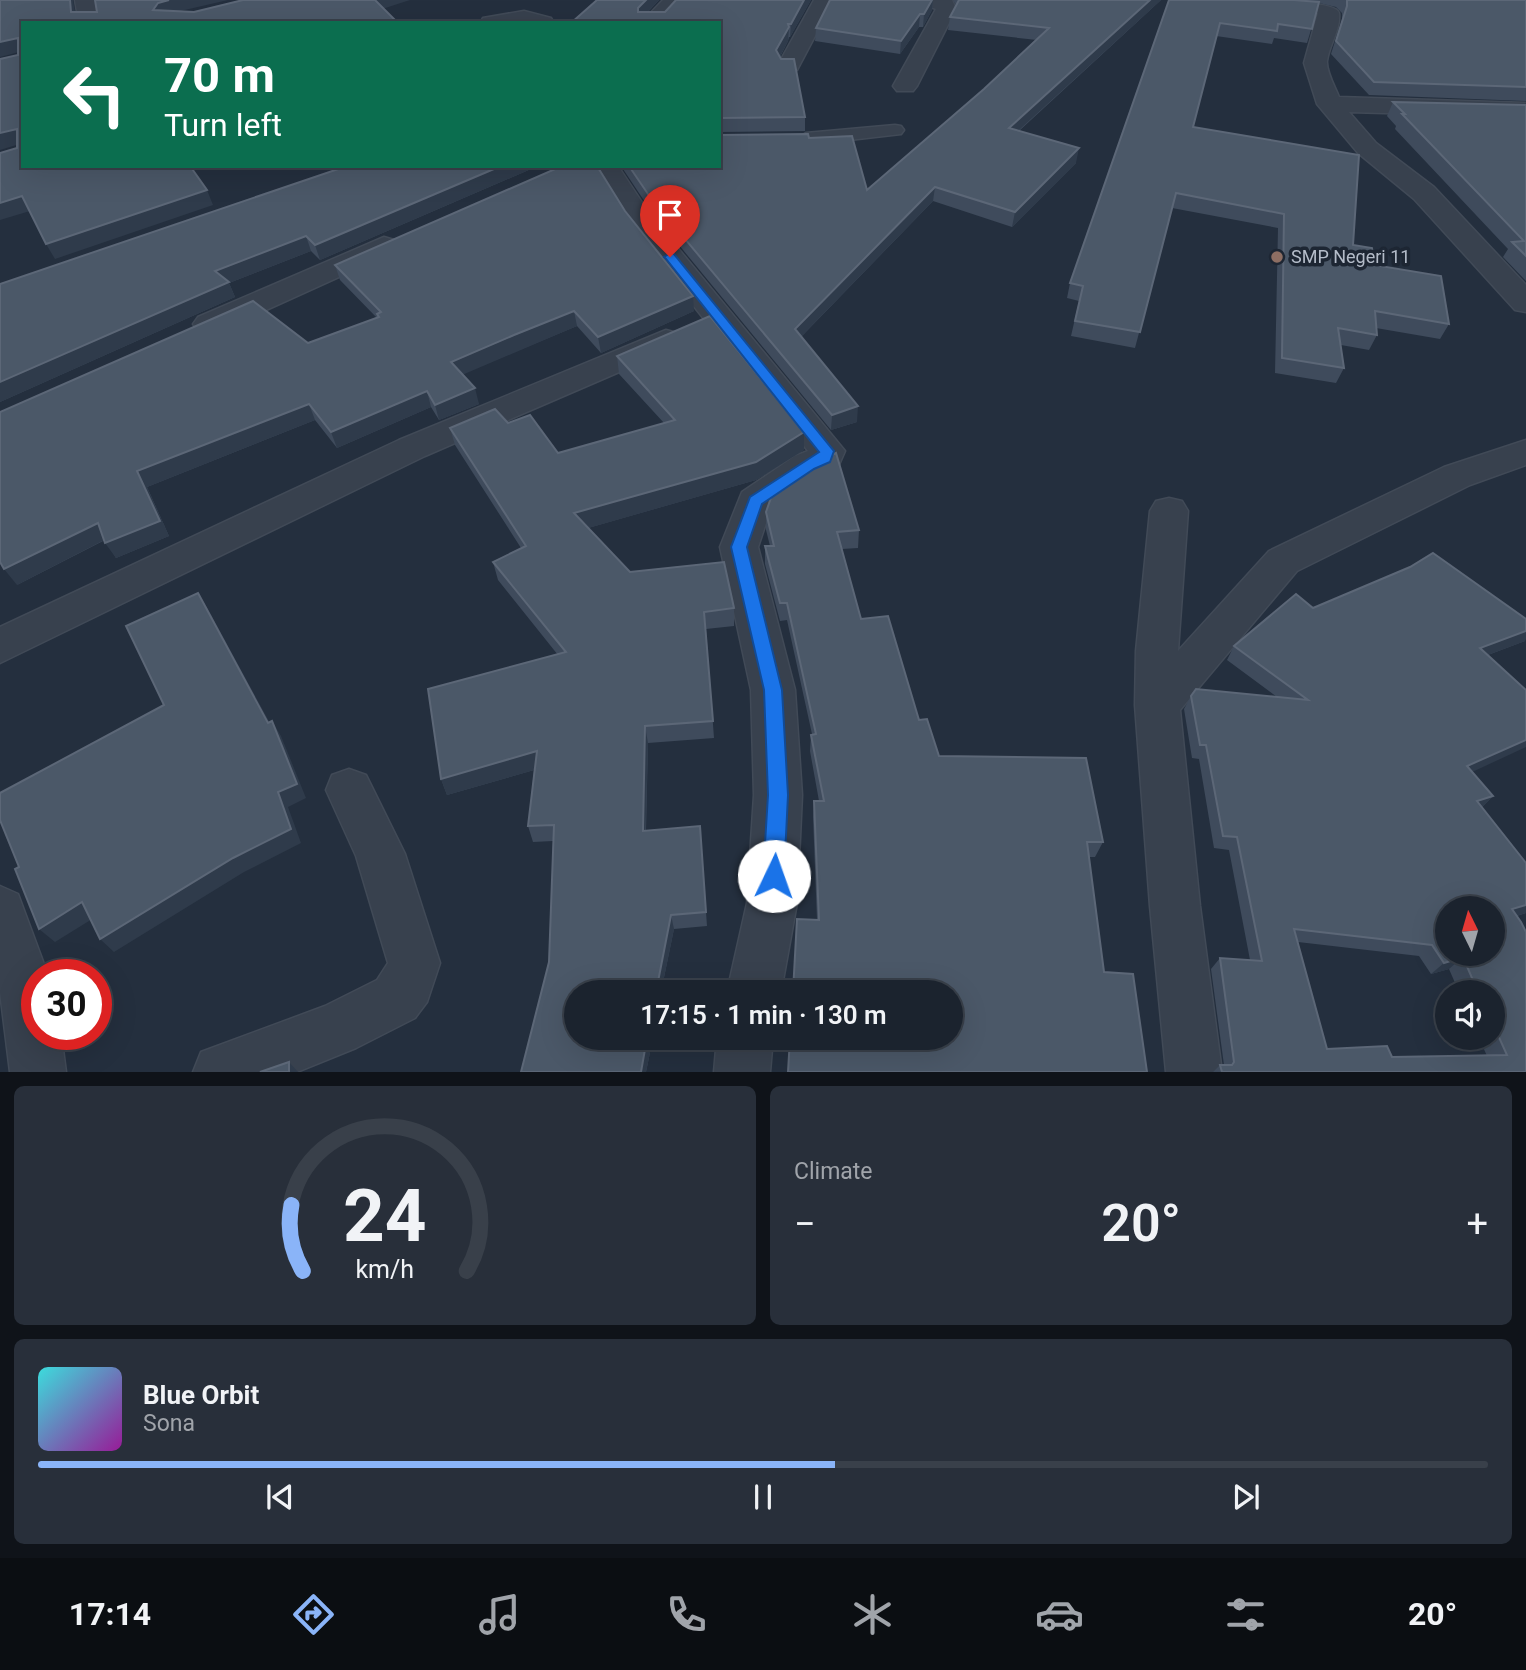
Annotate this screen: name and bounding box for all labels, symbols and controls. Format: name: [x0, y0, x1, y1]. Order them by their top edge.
text: 70 m: [164, 47, 275, 104]
icon: left: [49, 49, 140, 140]
text: Turn left: [164, 106, 282, 144]
pin: [640, 185, 700, 257]
icon: arrive: [651, 196, 689, 234]
place label: SMP Negeri 11: [1291, 246, 1410, 267]
marker: SMP Negeri 11: [1269, 249, 1285, 265]
position arrow: [737, 839, 811, 913]
north arrow: [1435, 896, 1505, 966]
map controls: [1435, 896, 1505, 1050]
speed limit sign: 30: [21, 959, 112, 1050]
button: sound: [1435, 980, 1505, 1050]
text: 17:15 · 1 min · 130 m: [640, 1000, 887, 1030]
text: Climate: [794, 1158, 873, 1185]
text: 24: [343, 1174, 427, 1260]
text: 20°: [1101, 1193, 1181, 1254]
text: −: [794, 1202, 816, 1246]
text: +: [1466, 1202, 1488, 1246]
text: km/h: [356, 1255, 414, 1284]
text: Blue Orbit: [143, 1380, 259, 1410]
text: Sona: [143, 1410, 195, 1437]
icon: previous: [261, 1478, 299, 1516]
icon: pause: [744, 1478, 782, 1516]
icon: next: [1227, 1478, 1265, 1516]
icon: directions: [289, 1590, 338, 1639]
icon: music: [475, 1590, 524, 1639]
icon: phone: [662, 1590, 711, 1639]
icon: climate: [848, 1590, 897, 1639]
icon: car: [1035, 1590, 1084, 1639]
icon: filters: [1221, 1590, 1270, 1639]
text: 17:14: [69, 1595, 151, 1633]
text: 20°: [1408, 1595, 1457, 1633]

